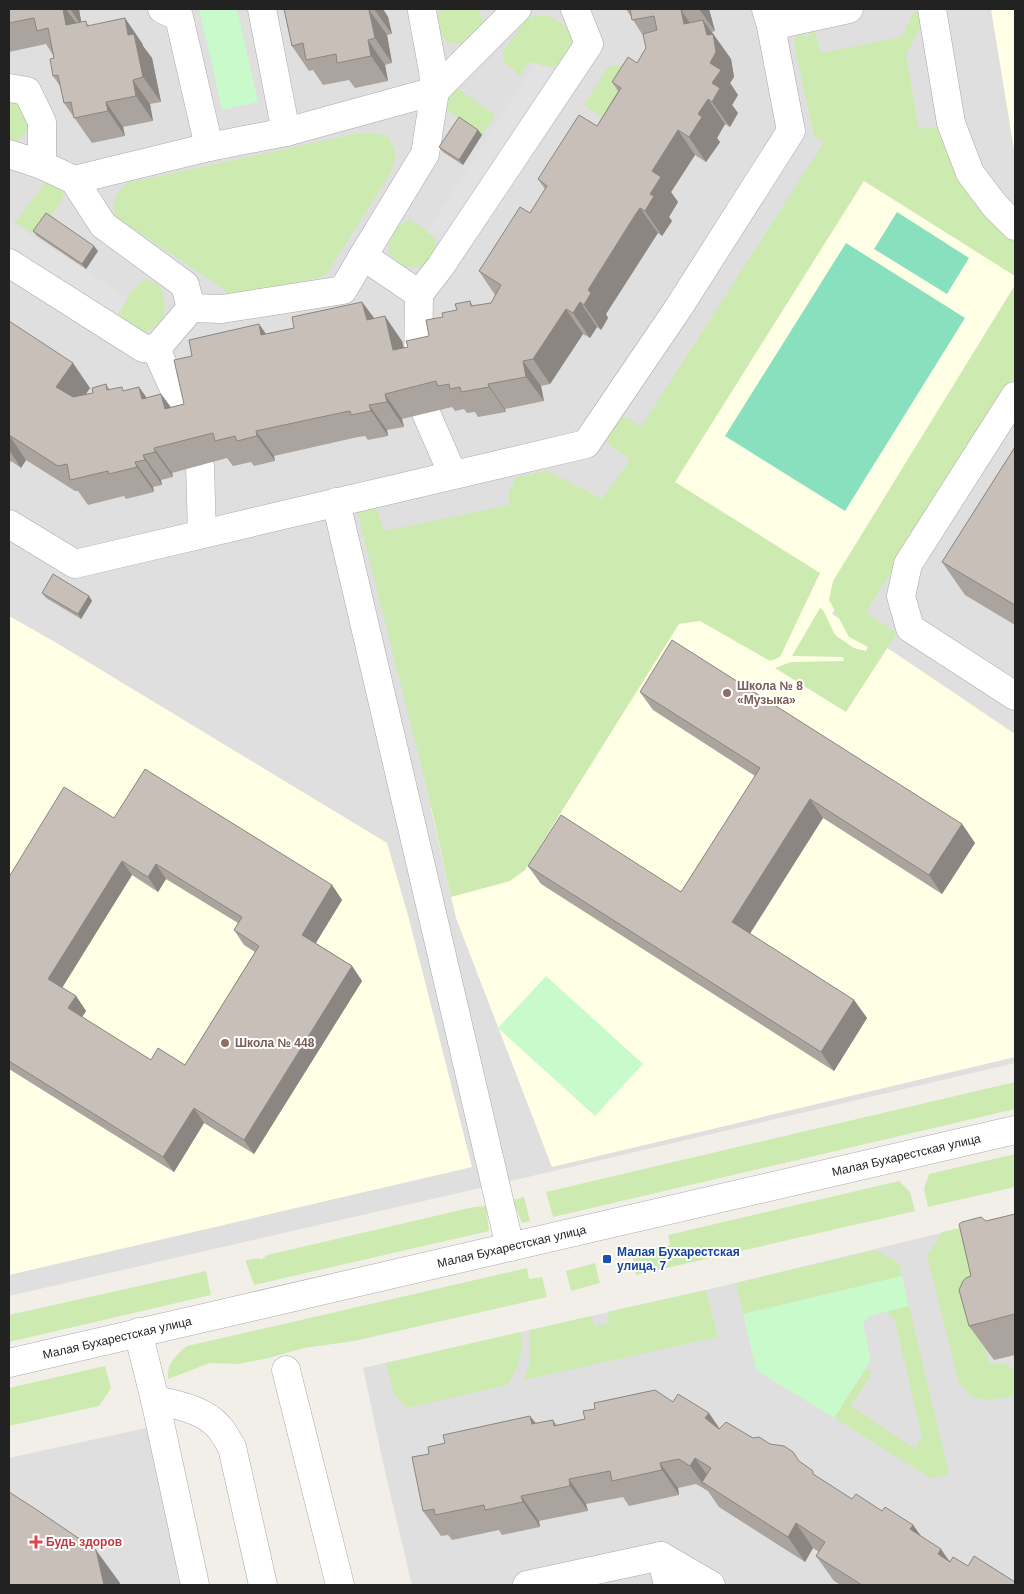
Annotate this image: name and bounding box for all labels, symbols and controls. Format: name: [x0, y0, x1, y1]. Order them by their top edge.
place label: Школа № 8 «Музыка»: [737, 679, 803, 707]
marker: Школа № 8 «Музыка»: [721, 687, 733, 699]
place label: Школа № 448: [235, 1036, 315, 1050]
marker: Школа № 448: [219, 1037, 231, 1049]
street label: Малая Бухарестская улица: [830, 1131, 982, 1179]
street label: Малая Бухарестская улица: [436, 1222, 588, 1271]
place label: Малая Бухарестская улица, 7: [617, 1245, 740, 1273]
marker: Малая Бухарестская улица, 7: [601, 1253, 613, 1265]
street label: Малая Бухарестская улица: [41, 1314, 193, 1362]
place label: Будь здоров: [46, 1535, 122, 1549]
marker: Будь здоров: [30, 1536, 42, 1548]

